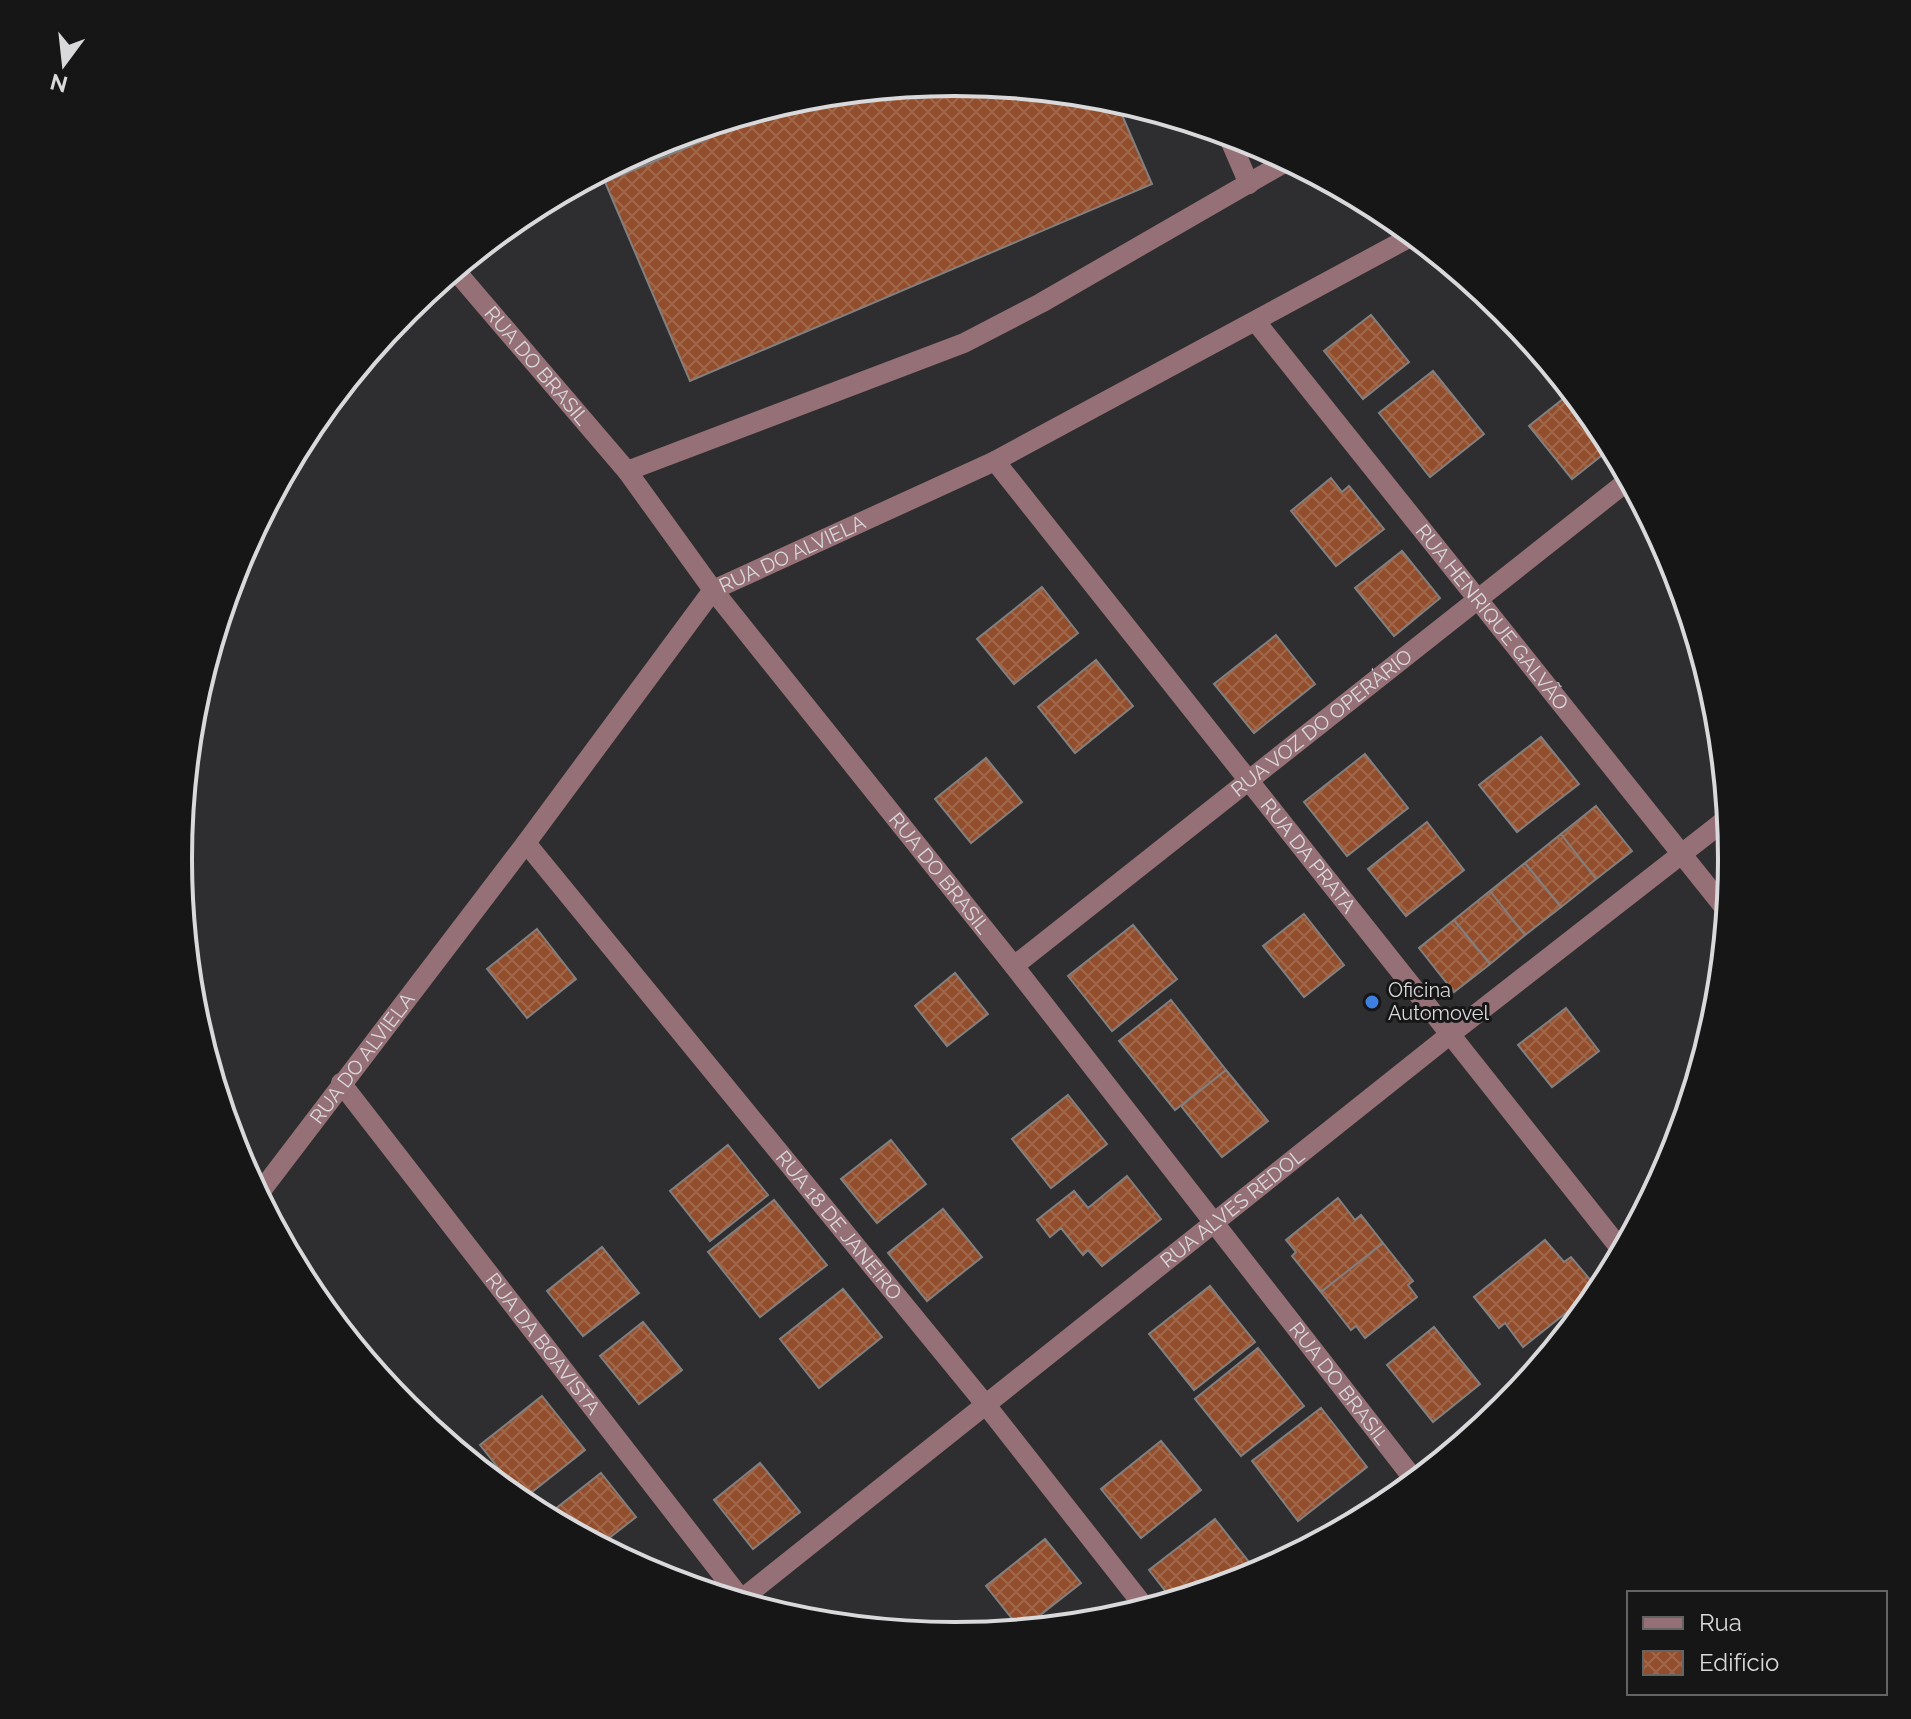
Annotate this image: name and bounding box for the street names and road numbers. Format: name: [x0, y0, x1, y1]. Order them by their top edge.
street label: RUA DO BRASIL: [480, 302, 595, 430]
street label: RUA DO ALVIELA: [715, 510, 870, 598]
street label: RUA HENRIQUE GALVÃO: [1411, 519, 1574, 715]
street label: RUA VOZ DO OPERÁRIO: [1226, 644, 1417, 802]
street label: RUA DA PRATA: [1256, 794, 1361, 918]
street label: RUA DO BRASIL: [884, 808, 996, 939]
street label: RUA DO ALVIELA: [305, 987, 420, 1128]
street label: RUA ALVES REDOL: [1155, 1143, 1309, 1273]
street label: RUA 18 DE JANEIRO: [771, 1146, 907, 1305]
street label: RUA DA BOAVISTA: [481, 1268, 606, 1420]
street label: RUA DO BRASIL: [1284, 1317, 1394, 1449]

